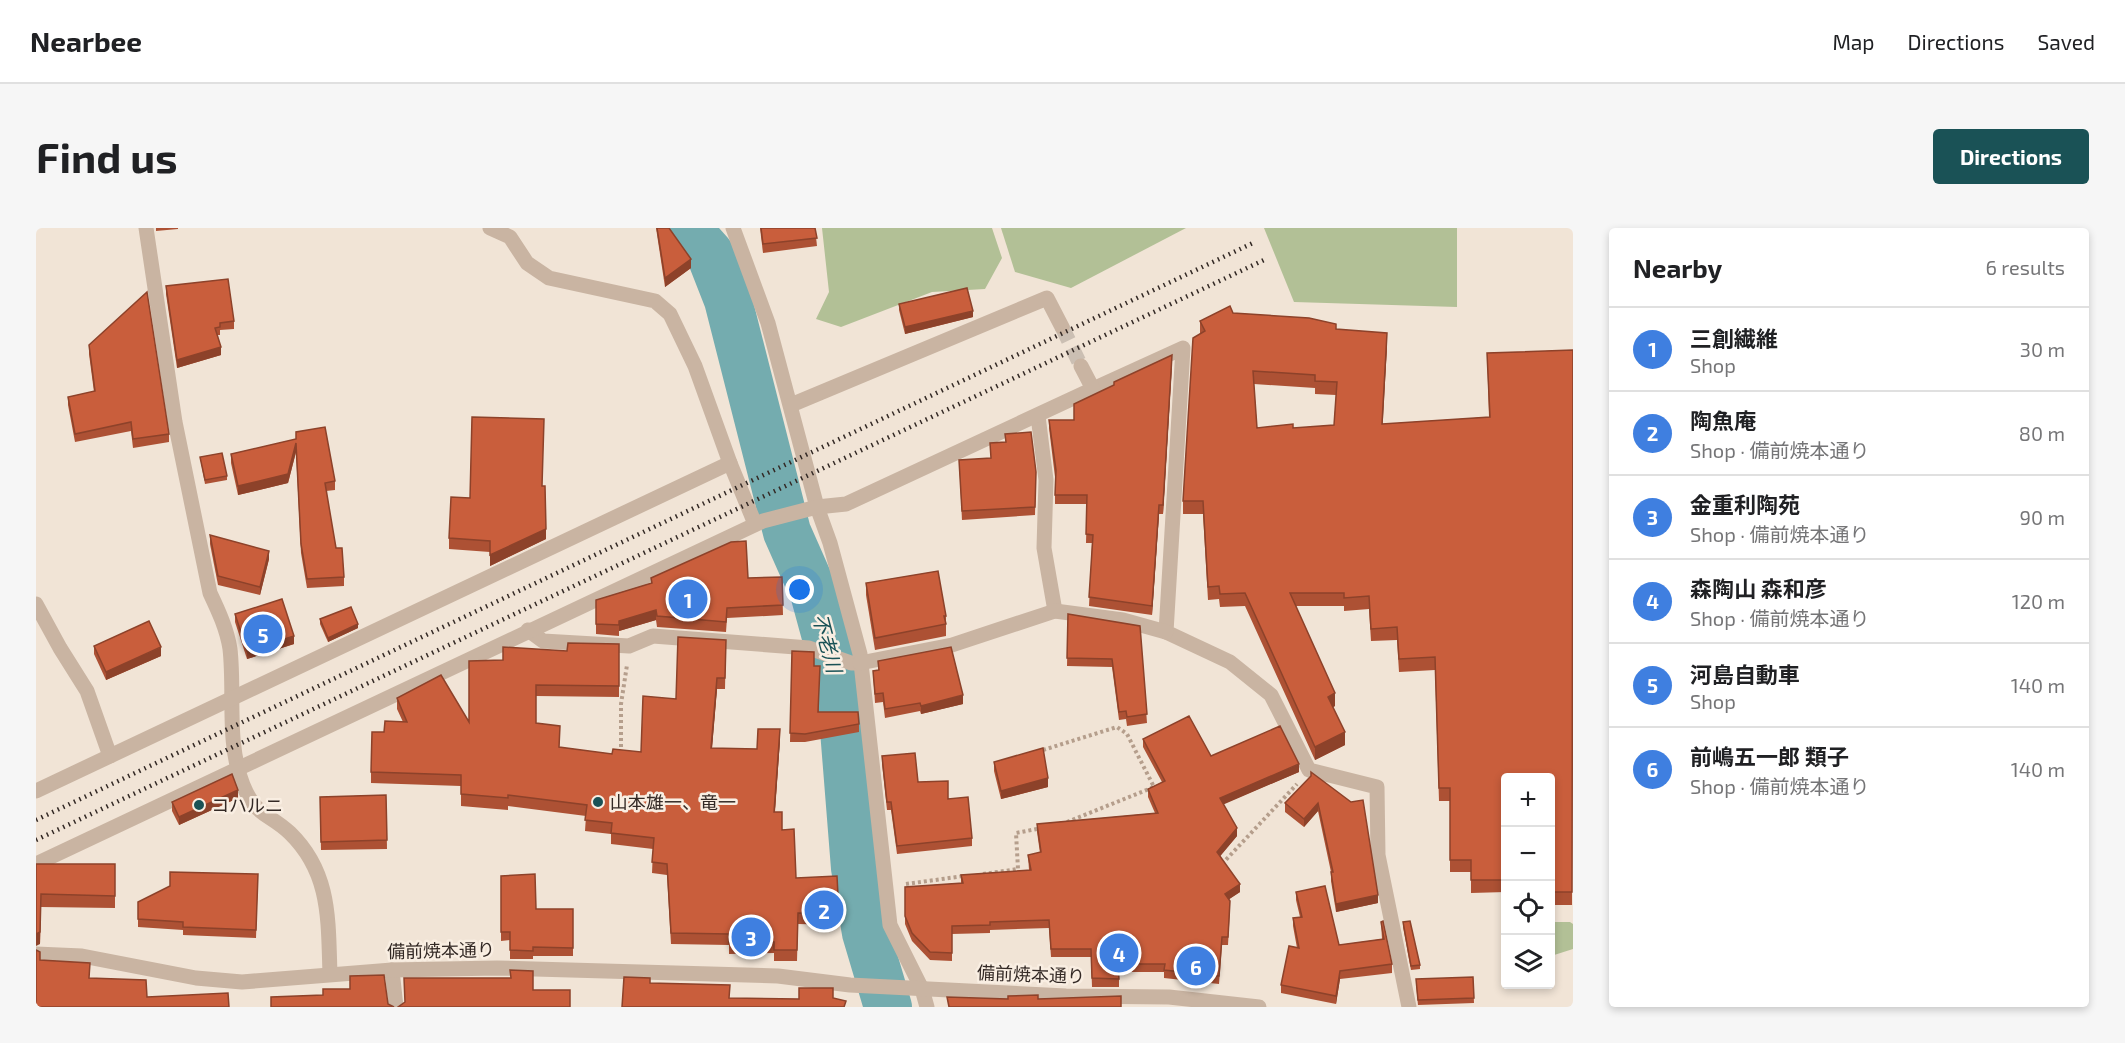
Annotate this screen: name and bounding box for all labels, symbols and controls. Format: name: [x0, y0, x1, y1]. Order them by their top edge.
text: Nearbee: [30, 24, 142, 58]
text: Map: [1832, 29, 1875, 54]
text: Directions: [1908, 29, 2004, 54]
text: Saved: [2037, 29, 2095, 54]
button: Directions: [1933, 129, 2089, 184]
text: Find us: [36, 131, 178, 181]
text: Nearby: [1633, 252, 1722, 283]
text: 6 results: [1985, 255, 2065, 279]
text: 三創繊維: [1690, 325, 1778, 351]
text: 1: [1648, 337, 1657, 361]
text: 30 m: [2020, 337, 2065, 361]
text: Shop: [1690, 353, 1736, 377]
text: 陶魚庵: [1690, 407, 1756, 433]
text: 2: [1647, 421, 1658, 445]
text: 80 m: [2019, 421, 2065, 445]
text: Shop · 備前焼本通り: [1690, 438, 1869, 462]
text: 金重利陶苑: [1690, 491, 1800, 517]
text: 3: [1647, 505, 1658, 529]
text: 90 m: [2020, 505, 2065, 529]
text: Shop · 備前焼本通り: [1690, 522, 1869, 546]
your location: [785, 575, 814, 604]
text: 森陶山 森和彦: [1690, 575, 1827, 601]
pin: 1: [668, 576, 708, 622]
text: 4: [1646, 589, 1659, 613]
text: 120 m: [2012, 589, 2065, 613]
text: Shop · 備前焼本通り: [1690, 606, 1869, 630]
water label: 不老川: [809, 611, 848, 677]
pin: 5: [244, 612, 282, 656]
text: 河島自動車: [1690, 661, 1800, 687]
text: 5: [1647, 673, 1658, 697]
text: 140 m: [2011, 673, 2065, 697]
text: Shop: [1690, 689, 1736, 713]
text: 前嶋五一郎 類子: [1690, 743, 1849, 769]
text: 6: [1647, 757, 1658, 781]
text: 140 m: [2011, 757, 2065, 781]
map controls: [1501, 773, 1555, 989]
button: +: [1501, 773, 1555, 827]
text: Shop · 備前焼本通り: [1690, 774, 1869, 798]
place label: 山本雄一、竜一: [610, 791, 736, 813]
place label: コハルニ: [211, 794, 283, 816]
marker: 山本雄一、竜一: [591, 795, 605, 809]
marker: コハルニ: [192, 798, 206, 812]
button: −: [1501, 827, 1555, 881]
button: locate: [1501, 881, 1555, 935]
pin: 2: [804, 888, 844, 932]
pin: 3: [732, 914, 770, 960]
pin: 4: [1100, 930, 1138, 976]
button: layers: [1501, 935, 1555, 989]
street label: 備前焼本通り: [387, 938, 495, 962]
pin: 6: [1176, 944, 1216, 988]
street label: 備前焼本通り: [977, 961, 1085, 987]

